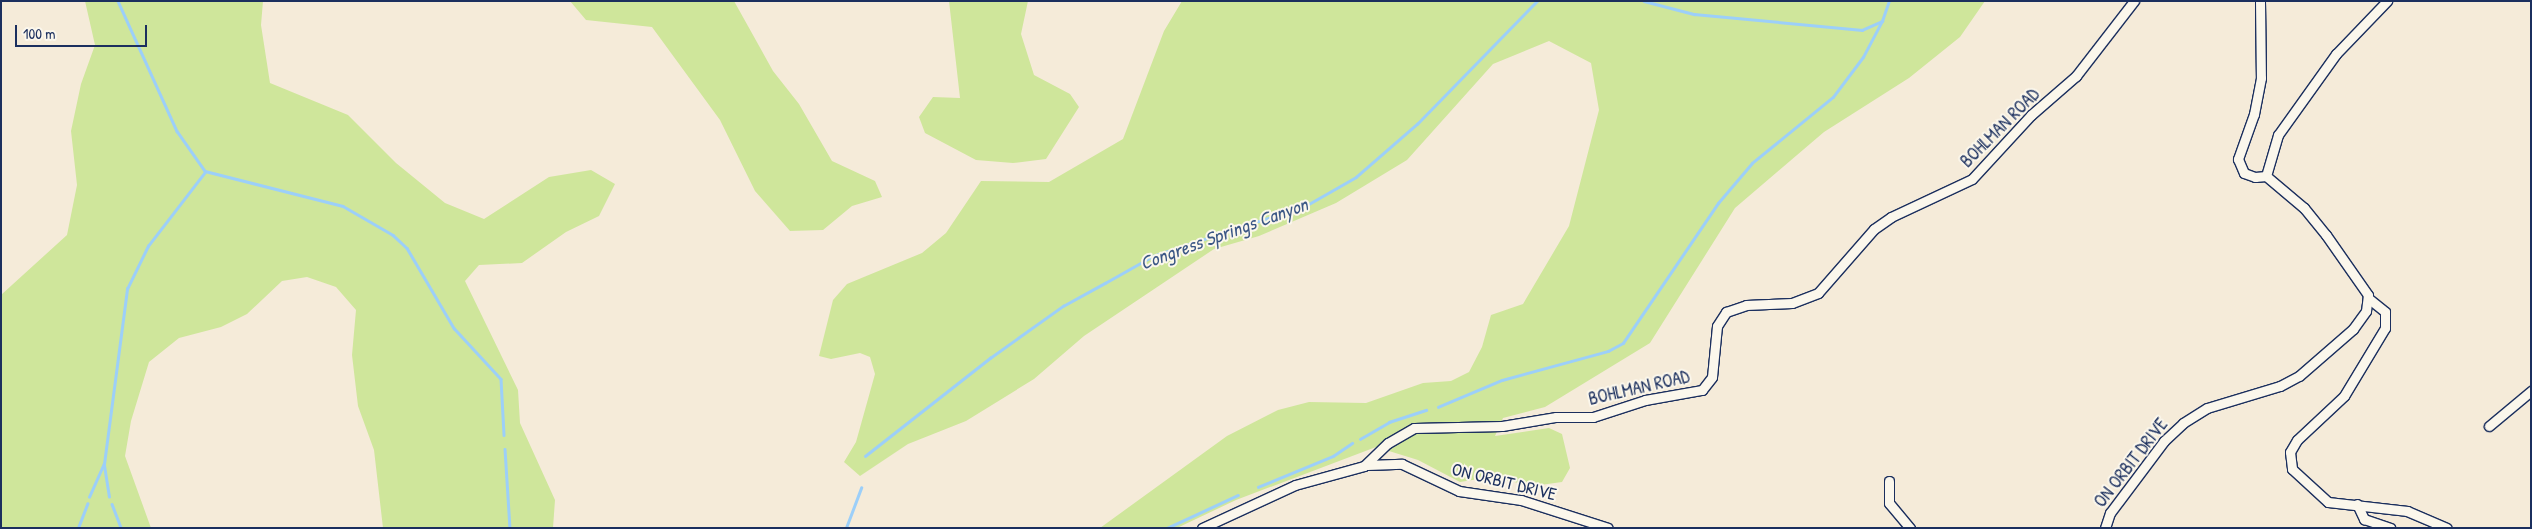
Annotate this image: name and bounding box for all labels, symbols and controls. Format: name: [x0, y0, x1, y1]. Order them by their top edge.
scale bar: [18, 15, 150, 47]
text: 100 m: [23, 23, 56, 44]
street label: BOHLMAN ROAD: [1956, 84, 2044, 172]
water label: Congress Springs Canyon: [1137, 193, 1311, 275]
street label: BOHLMAN ROAD: [1586, 366, 1692, 410]
street label: ON ORBIT DRIVE: [2090, 414, 2172, 512]
street label: ON ORBIT DRIVE: [1450, 459, 1558, 505]

